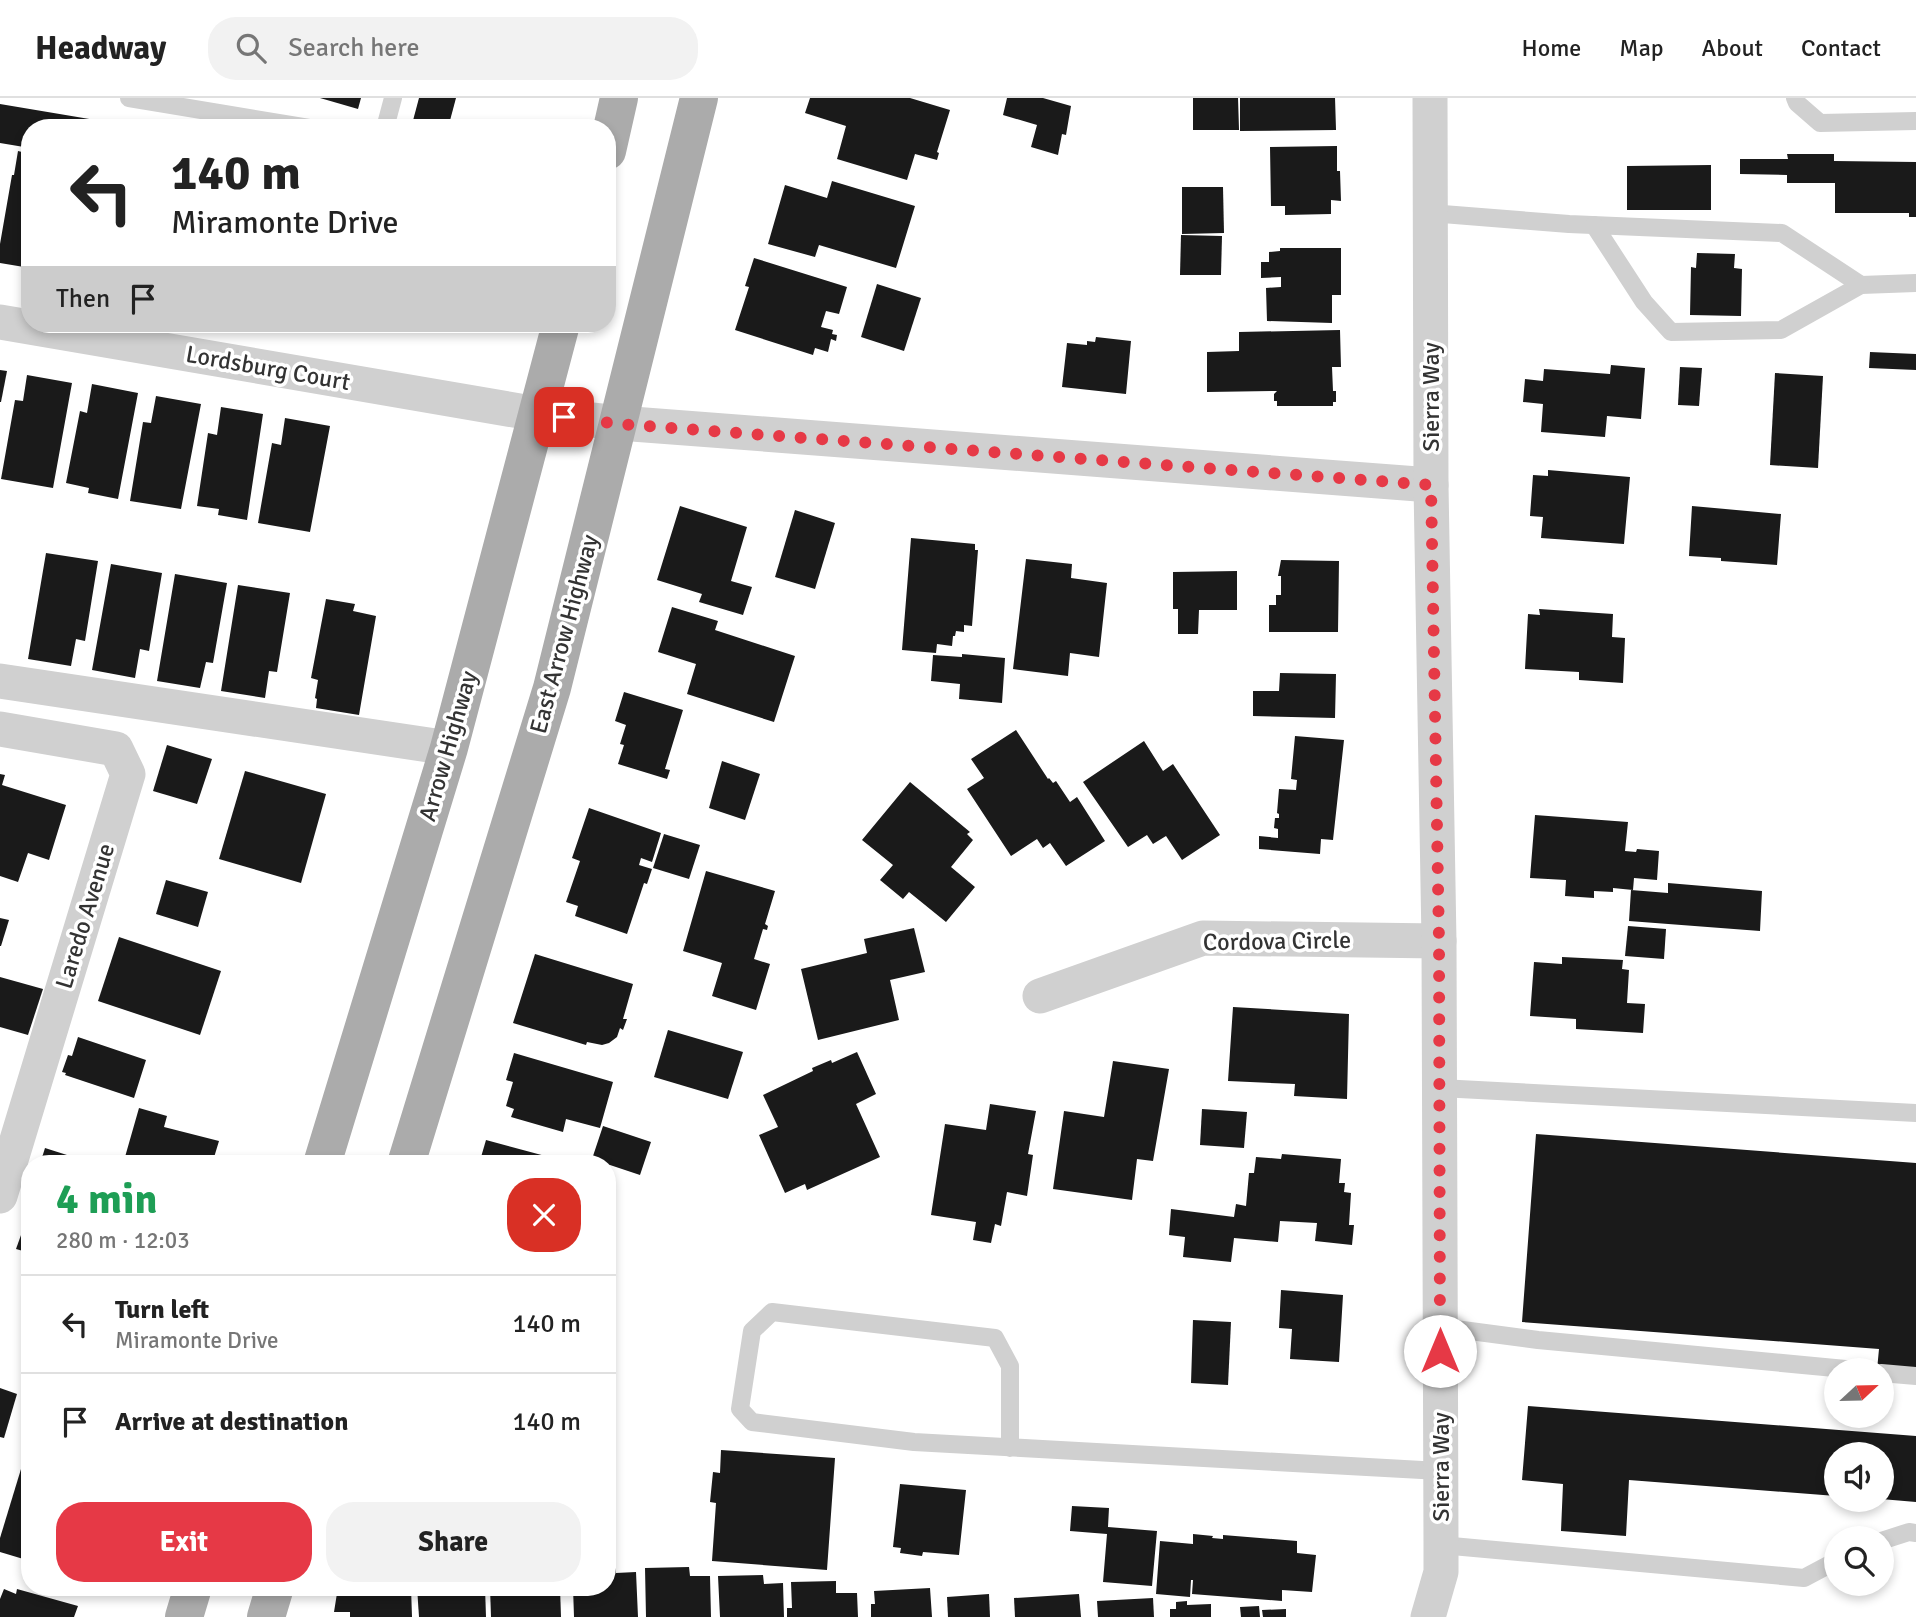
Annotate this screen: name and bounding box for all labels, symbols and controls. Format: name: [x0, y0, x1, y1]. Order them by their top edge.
search box: [208, 17, 698, 80]
text: Headway: [35, 28, 166, 69]
icon: search: [232, 29, 270, 67]
text: Search here: [288, 32, 419, 64]
text: Home: [1521, 33, 1581, 63]
text: Map: [1619, 33, 1664, 63]
text: About: [1702, 33, 1763, 63]
text: Contact: [1801, 33, 1881, 63]
text: 140 m: [171, 143, 301, 203]
icon: left: [56, 147, 147, 238]
text: Miramonte Drive: [171, 203, 398, 242]
icon: arrive: [124, 280, 162, 318]
text: Then: [56, 283, 110, 315]
street label: Lordsburg Court: [184, 339, 352, 397]
street label: Sierra Way: [1416, 342, 1446, 452]
pin: [534, 387, 594, 447]
icon: arrive: [545, 398, 583, 436]
street label: East Arrow Highway: [523, 531, 605, 737]
street label: Arrow Highway: [412, 667, 484, 825]
street label: Laredo Avenue: [49, 840, 121, 992]
street label: Cordova Circle: [1203, 925, 1351, 957]
text: 4 min: [56, 1174, 157, 1225]
button: close: [507, 1178, 581, 1252]
text: 280 m · 12:03: [56, 1226, 190, 1255]
text: Turn left: [115, 1294, 209, 1326]
icon: left: [56, 1305, 94, 1343]
text: 140 m: [512, 1308, 581, 1340]
position arrow: [1403, 1314, 1477, 1388]
text: Miramonte Drive: [115, 1326, 278, 1355]
north arrow: [1824, 1358, 1894, 1428]
map controls: [1824, 1358, 1894, 1596]
icon: arrive: [56, 1403, 94, 1441]
text: Arrive at destination: [115, 1406, 348, 1438]
text: 140 m: [512, 1406, 581, 1438]
street label: Sierra Way: [1426, 1412, 1456, 1522]
button: sound: [1824, 1442, 1894, 1512]
button: Exit: [56, 1502, 312, 1582]
button: Share: [326, 1502, 581, 1582]
button: search: [1824, 1526, 1894, 1596]

